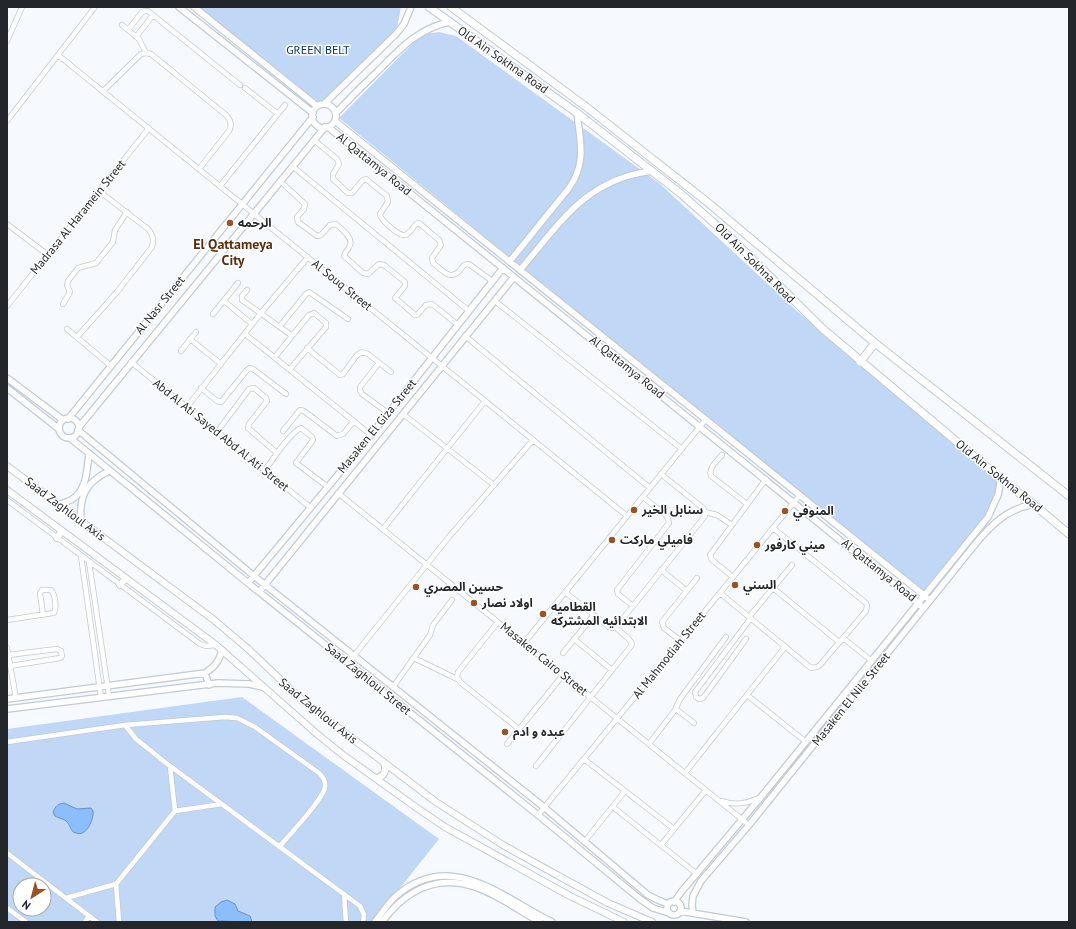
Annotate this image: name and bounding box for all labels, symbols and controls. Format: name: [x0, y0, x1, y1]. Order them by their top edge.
street label: Old Ain Sokhna Road: [455, 23, 552, 96]
park label: GREEN BELT: [286, 42, 350, 57]
street label: Al Qattamya Road: [334, 129, 415, 198]
street label: Madrasa Al Haramein Street: [27, 156, 128, 277]
place label: الرحمه: [238, 215, 271, 230]
marker: الرحمه: [225, 218, 235, 228]
street label: Old Ain Sokhna Road: [712, 219, 799, 306]
district label: El Qattameya City: [193, 235, 273, 269]
street label: Al Souq Street: [309, 256, 376, 314]
street label: Al Nasr Street: [132, 272, 188, 337]
street label: Al Qattamya Road: [587, 332, 668, 401]
street label: Abd Al Ati Sayed Abd Al Ati Street: [150, 375, 292, 494]
street label: Masaken El Giza Street: [334, 376, 419, 476]
street label: Old Ain Sokhna Road: [953, 436, 1046, 515]
street label: Saad Zaghloul Axis: [22, 474, 108, 544]
place label: سنابل الخير: [641, 502, 703, 517]
place label: المنوفي: [793, 503, 834, 521]
marker: سنابل الخير: [629, 505, 639, 515]
marker: المنوفي: [780, 506, 790, 516]
place label: فاميلي ماركت: [620, 532, 693, 550]
marker: فاميلي ماركت: [607, 535, 617, 545]
street label: Al Qattamya Road: [839, 535, 920, 604]
place label: ميني كارفور: [764, 537, 825, 555]
marker: ميني كارفور: [752, 540, 762, 550]
place label: السني: [743, 577, 776, 595]
place label: حسين المصري: [424, 579, 503, 597]
marker: السني: [730, 580, 740, 590]
marker: حسين المصري: [411, 582, 421, 592]
place label: اولاد نصار: [481, 595, 533, 610]
marker: اولاد نصار: [469, 598, 479, 608]
place label: القطاميه الابتدائيه المشتركه: [551, 599, 648, 628]
street label: Al Mahmodiah Street: [629, 608, 708, 701]
marker: القطاميه الابتدائيه المشتركه: [538, 609, 548, 619]
street label: Masaken Cairo Street: [498, 619, 591, 698]
street label: Saad Zaghloul Street: [322, 639, 414, 718]
street label: Masaken El Nile Street: [808, 649, 893, 748]
street label: Saad Zaghloul Axis: [276, 674, 361, 747]
place label: عبده و ادم: [513, 724, 565, 741]
marker: عبده و ادم: [500, 727, 510, 737]
north arrow: [12, 877, 52, 917]
text: N: [19, 897, 33, 913]

